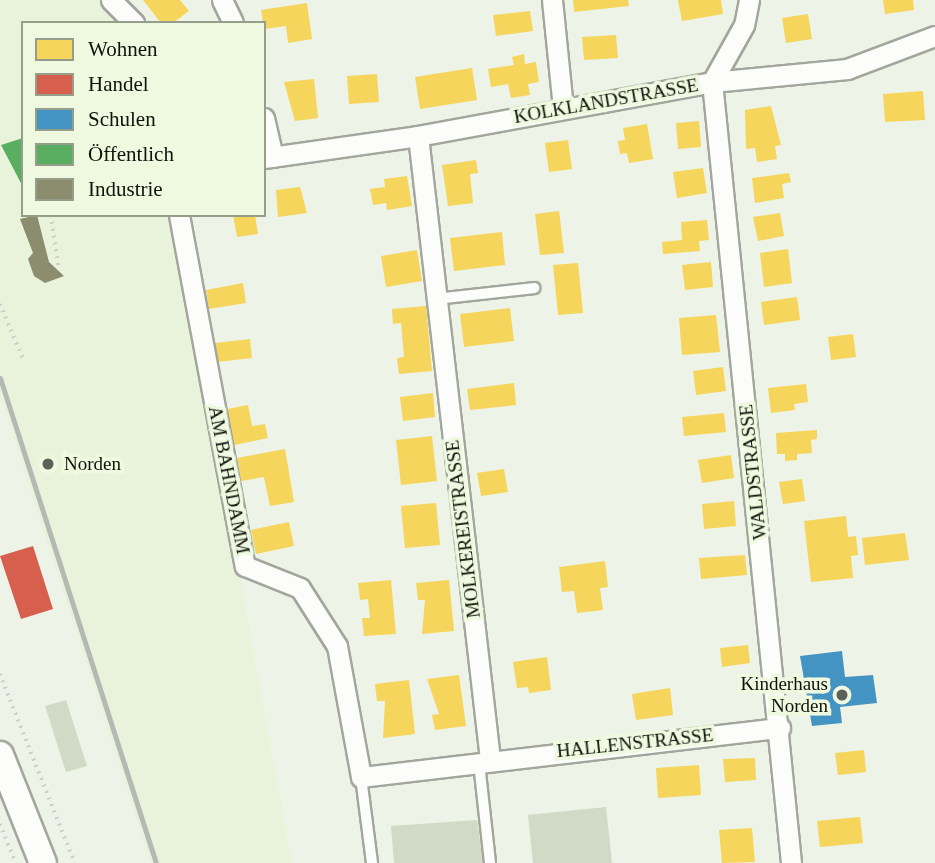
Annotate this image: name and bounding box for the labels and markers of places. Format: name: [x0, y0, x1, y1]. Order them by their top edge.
place label: Norden: [64, 453, 121, 475]
marker: Norden: [38, 454, 58, 474]
place label: Kinderhaus Norden: [740, 673, 828, 717]
marker: Kinderhaus Norden: [834, 687, 850, 703]

